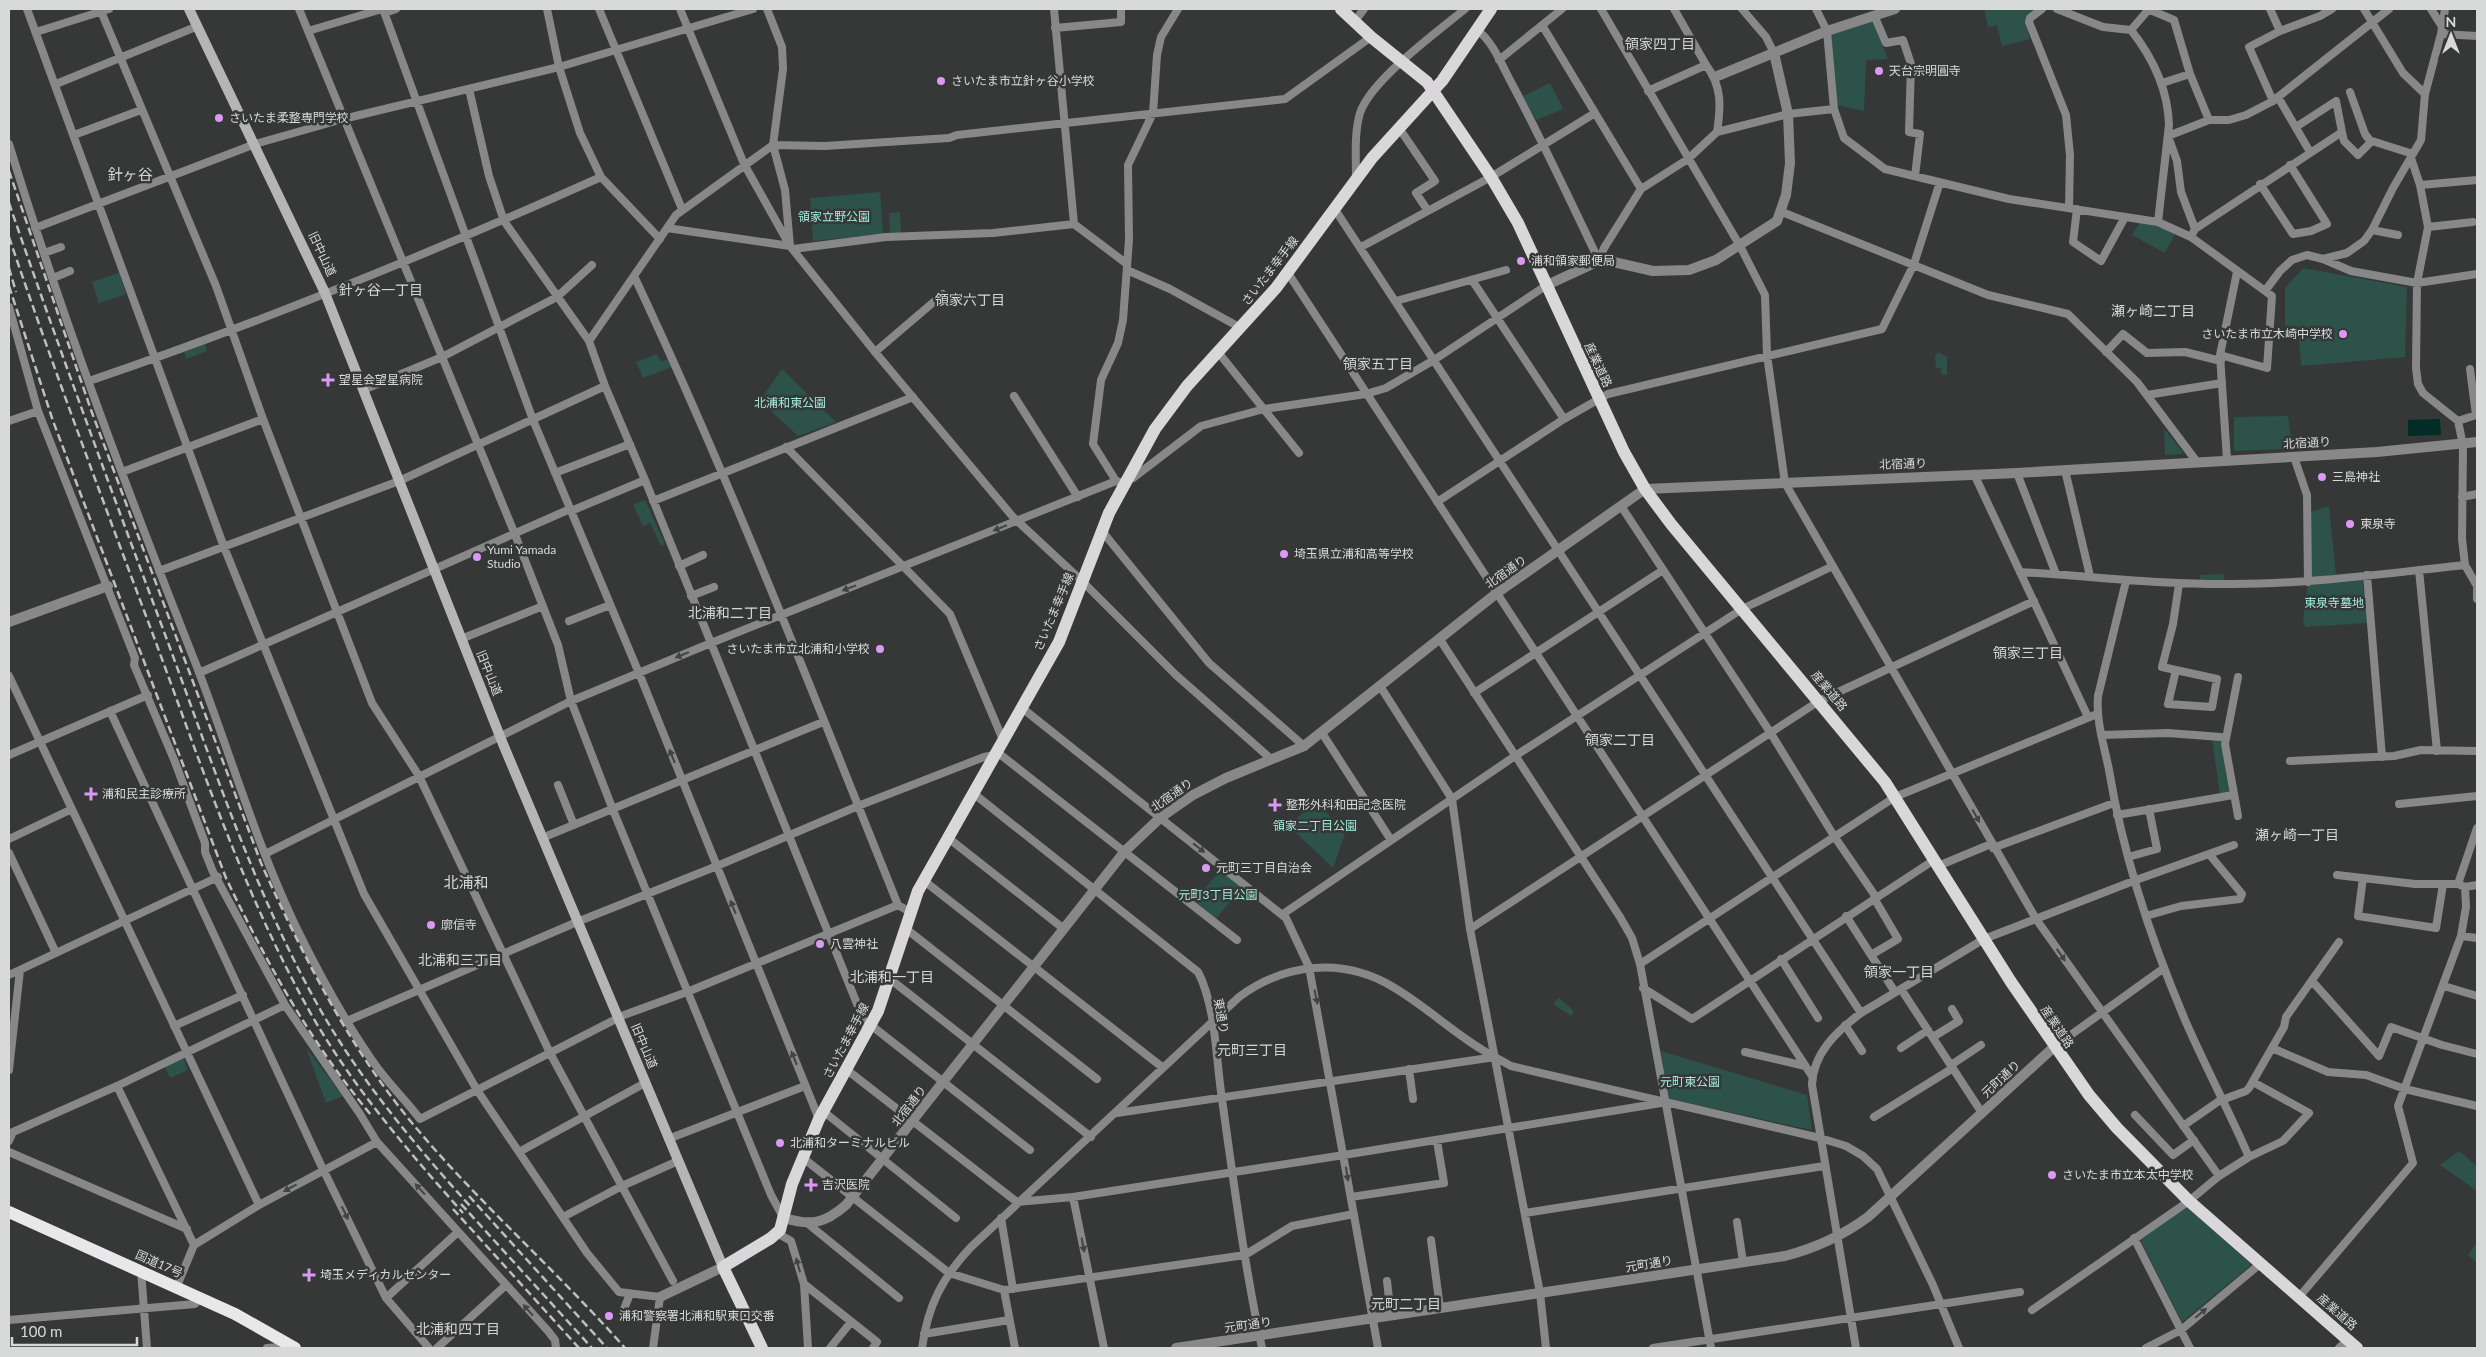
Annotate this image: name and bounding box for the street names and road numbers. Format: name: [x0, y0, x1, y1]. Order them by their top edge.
street label: 旧中山道: [306, 229, 339, 279]
street label: さいたま幸手線: [1238, 233, 1301, 308]
street label: 産業道路: [1582, 340, 1615, 390]
street label: 北宿通り: [2283, 434, 2331, 451]
street label: 北宿通り: [1879, 455, 1927, 472]
street label: 北宿通り: [1482, 552, 1530, 592]
street label: さいたま幸手線: [1030, 570, 1077, 653]
street label: 旧中山道: [474, 648, 505, 698]
street label: 産業道路: [1808, 667, 1851, 714]
street label: 北宿通り: [1148, 775, 1196, 815]
street label: 東通り: [1211, 997, 1232, 1035]
street label: さいたま幸手線: [819, 1000, 872, 1081]
street label: 産業道路: [2038, 1003, 2077, 1051]
street label: 旧中山道: [628, 1021, 661, 1071]
street label: 元町通り: [1978, 1057, 2023, 1100]
street label: 北宿通り: [888, 1082, 929, 1129]
street label: 国道17号: [133, 1247, 185, 1281]
street label: 元町通り: [1624, 1252, 1674, 1275]
street label: 産業道路: [2314, 1290, 2360, 1333]
street label: 元町通り: [1223, 1314, 1273, 1335]

